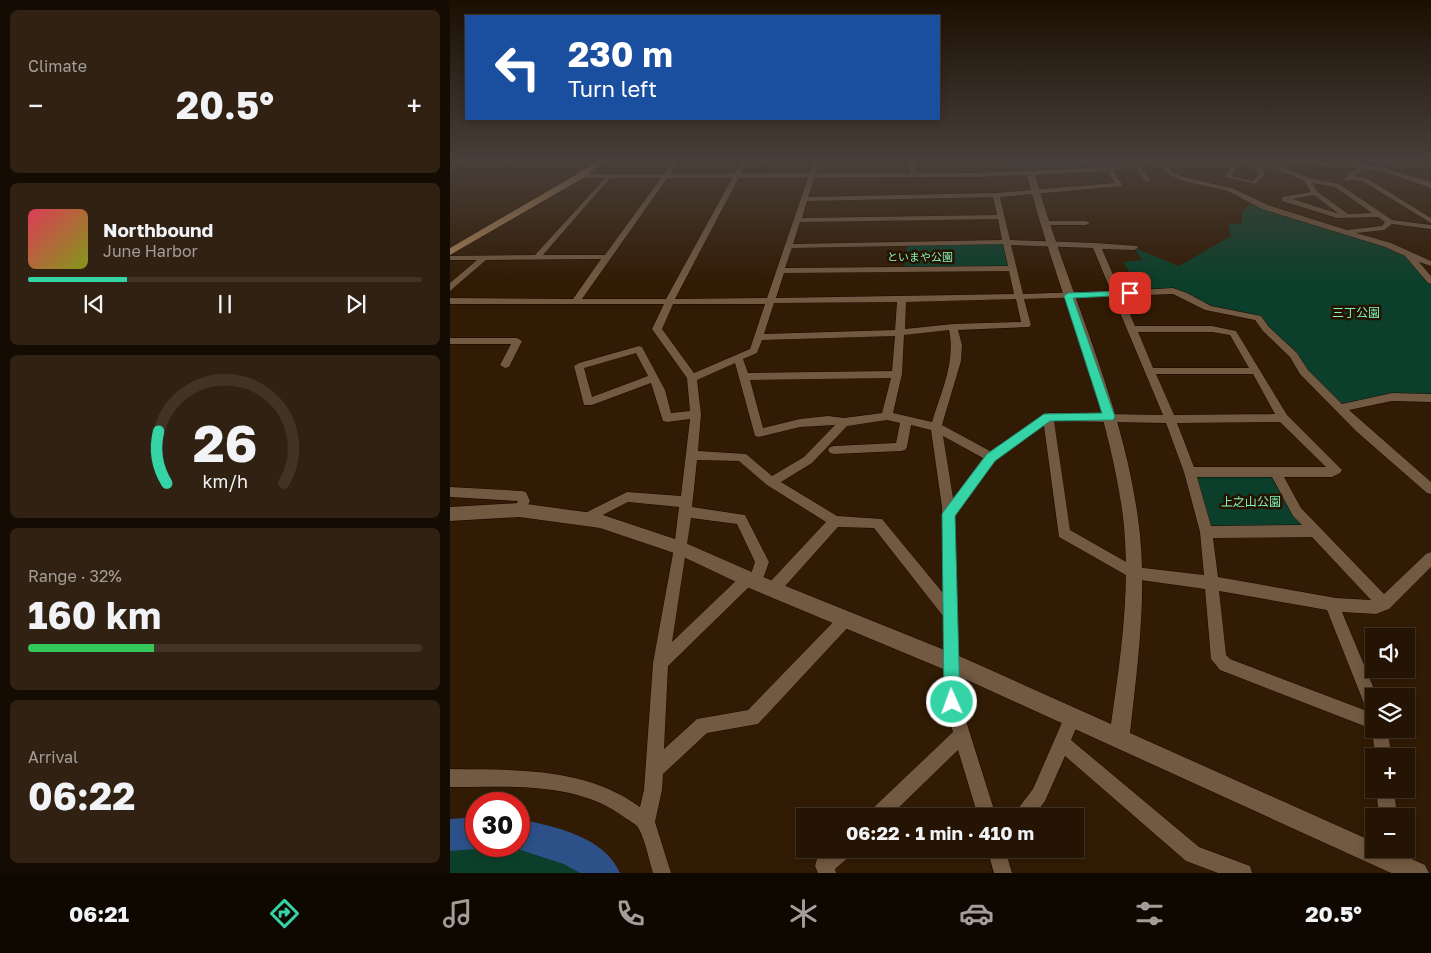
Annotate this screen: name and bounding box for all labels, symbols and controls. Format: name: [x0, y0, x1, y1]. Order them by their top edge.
text: 230 m: [568, 33, 673, 75]
icon: left: [485, 35, 550, 100]
text: Climate: [28, 56, 87, 76]
text: Turn left: [568, 75, 657, 102]
text: 20.5°: [176, 82, 274, 127]
text: −: [28, 89, 43, 122]
text: +: [407, 89, 422, 122]
text: Northbound: [103, 218, 213, 241]
text: June Harbor: [103, 241, 198, 261]
park label: といまや公園: [887, 250, 953, 263]
pin: [1109, 272, 1151, 314]
icon: arrive: [1116, 279, 1144, 307]
icon: previous: [80, 290, 108, 318]
icon: pause: [211, 290, 239, 318]
icon: next: [342, 290, 370, 318]
park label: 三丁公園: [1332, 305, 1380, 320]
text: 26: [193, 411, 257, 473]
text: km/h: [202, 470, 248, 492]
park label: 上之山公園: [1221, 494, 1281, 509]
text: Range · 32%: [28, 566, 122, 586]
text: 160 km: [28, 592, 161, 637]
map controls: [1365, 628, 1415, 858]
button: sound: [1365, 628, 1415, 678]
position arrow: [925, 675, 977, 727]
button: layers: [1365, 688, 1415, 738]
text: Arrival: [28, 747, 78, 767]
button: +: [1365, 748, 1415, 798]
text: 06:22: [28, 773, 135, 818]
speed limit sign: 30: [465, 792, 530, 857]
button: −: [1365, 808, 1415, 858]
text: 06:22 · 1 min · 410 m: [846, 821, 1034, 844]
icon: directions: [267, 896, 302, 931]
icon: music: [440, 896, 475, 931]
icon: phone: [613, 896, 648, 931]
icon: climate: [786, 896, 821, 931]
icon: car: [959, 896, 994, 931]
icon: filters: [1132, 896, 1167, 931]
text: 06:21: [69, 900, 129, 927]
text: 20.5°: [1305, 900, 1362, 927]

